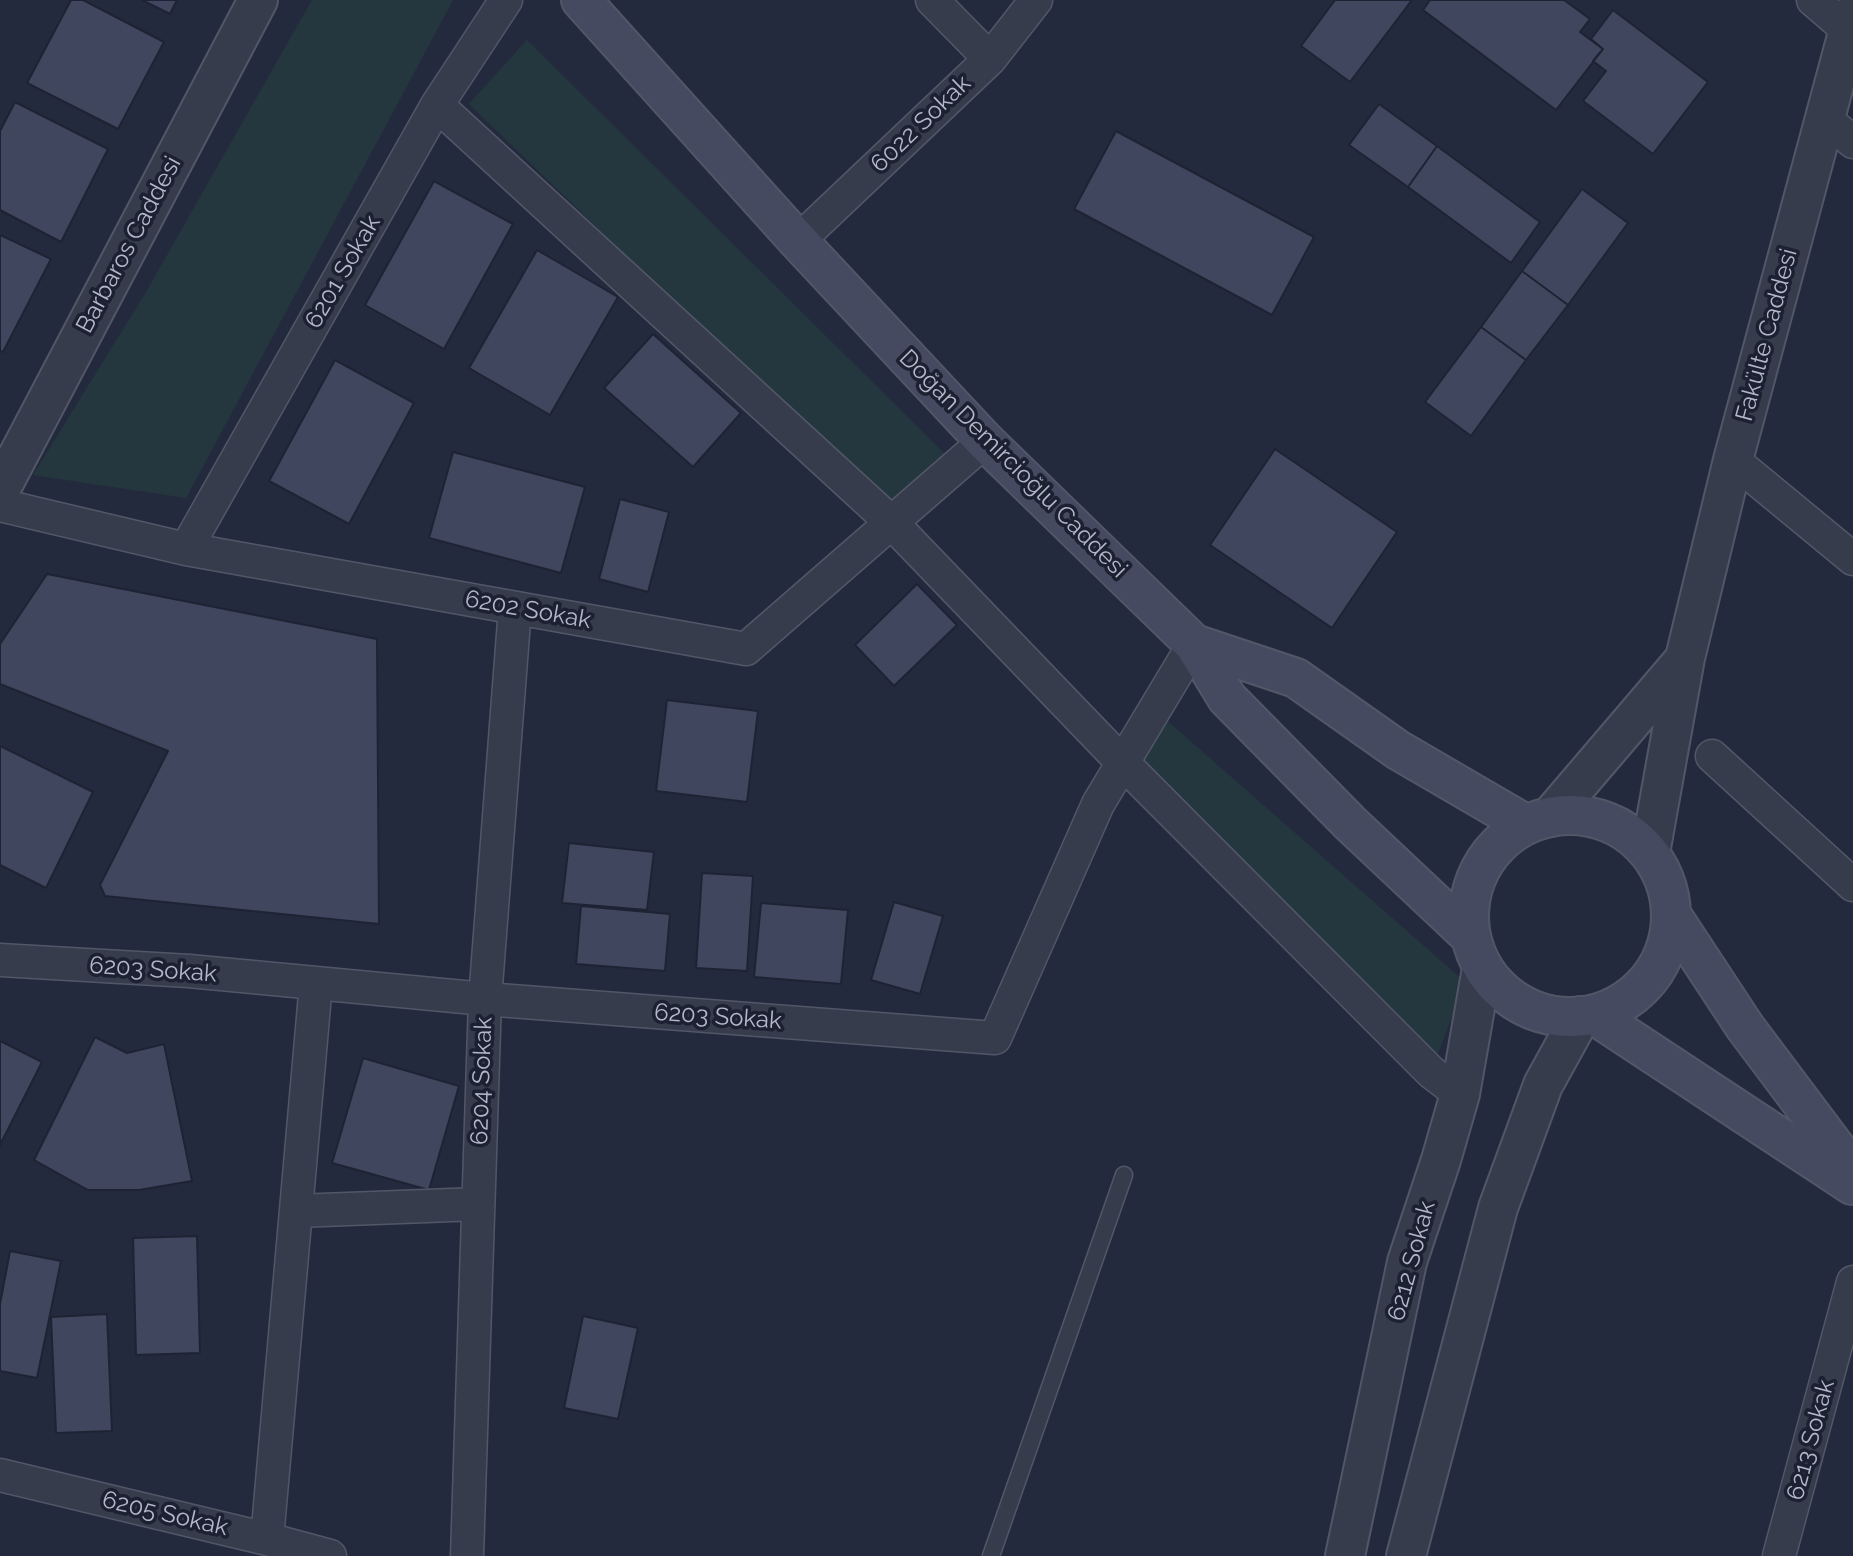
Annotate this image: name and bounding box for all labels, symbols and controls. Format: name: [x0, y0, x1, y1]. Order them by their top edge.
street label: 6022 Sokak: [865, 69, 977, 179]
street label: Barbaros Caddesi: [70, 152, 188, 338]
street label: 6201 Sokak: [299, 211, 387, 333]
street label: Fakülte Caddesi: [1730, 246, 1804, 424]
street label: Doğan Demircioğlu Caddesi: [893, 344, 1133, 584]
street label: 6202 Sokak: [463, 585, 593, 635]
street label: 6203 Sokak: [88, 951, 218, 989]
street label: 6203 Sokak: [653, 998, 783, 1036]
street label: 6204 Sokak: [465, 1016, 499, 1146]
street label: 6212 Sokak: [1382, 1198, 1442, 1324]
street label: 6213 Sokak: [1781, 1377, 1841, 1503]
street label: 6205 Sokak: [99, 1486, 231, 1542]

